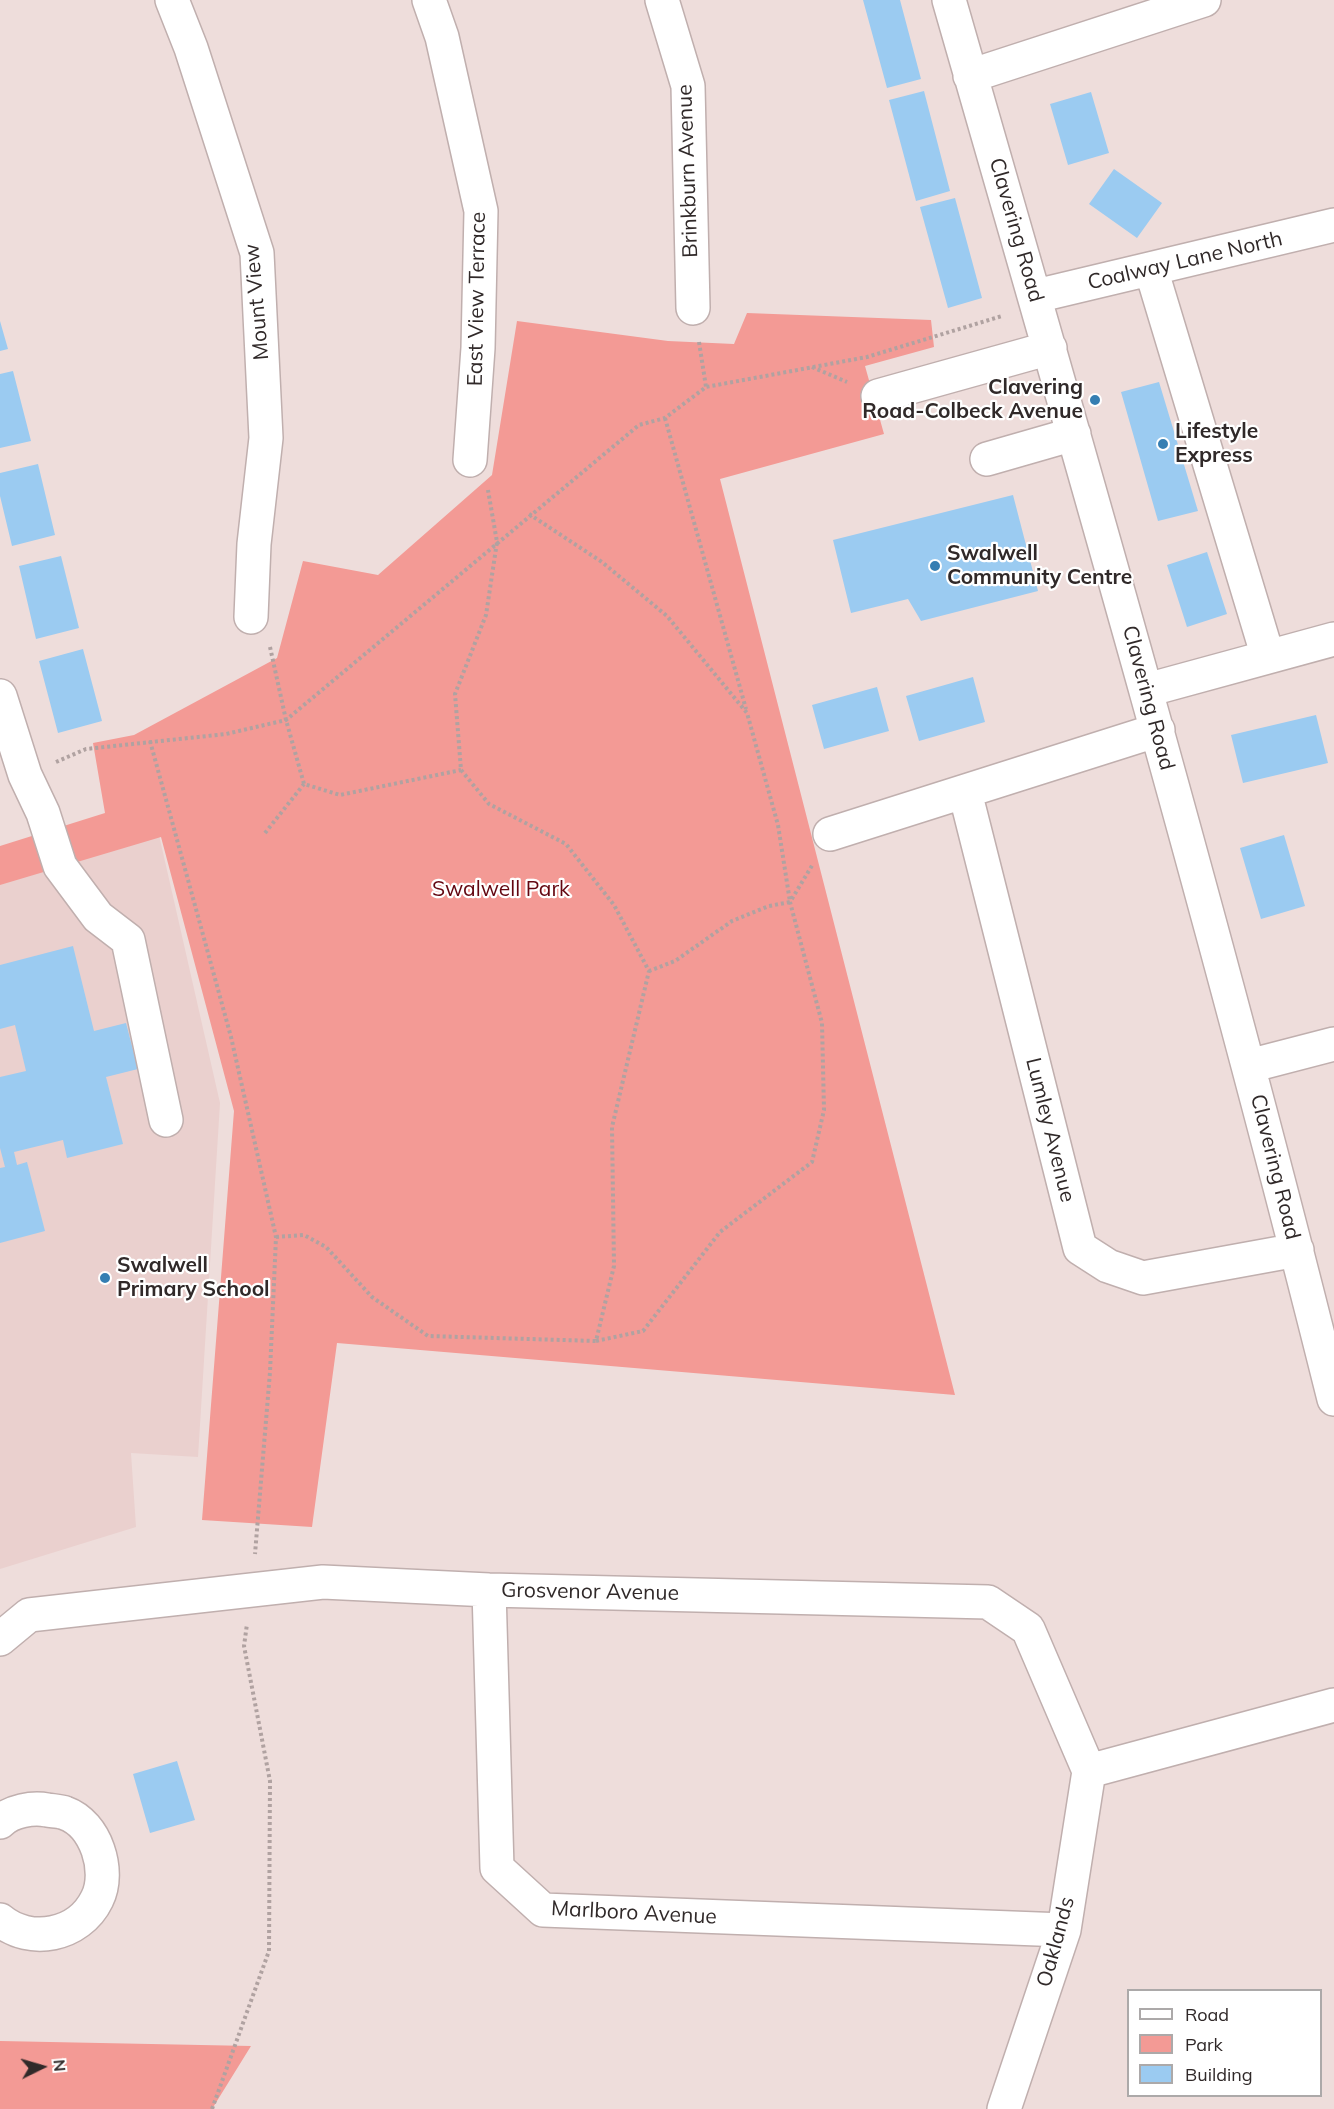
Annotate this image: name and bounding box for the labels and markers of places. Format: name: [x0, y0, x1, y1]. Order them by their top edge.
place label: Clavering Road-Colbeck Avenue: [862, 375, 1083, 425]
marker: Clavering Road-Colbeck Avenue: [1088, 393, 1102, 407]
place label: Lifestyle Express: [1175, 419, 1258, 469]
marker: Lifestyle Express: [1156, 437, 1170, 451]
place label: Swalwell Community Centre: [947, 541, 1132, 591]
marker: Swalwell Community Centre: [928, 559, 942, 573]
place label: Swalwell Primary School: [117, 1253, 270, 1303]
marker: Swalwell Primary School: [98, 1271, 112, 1285]

